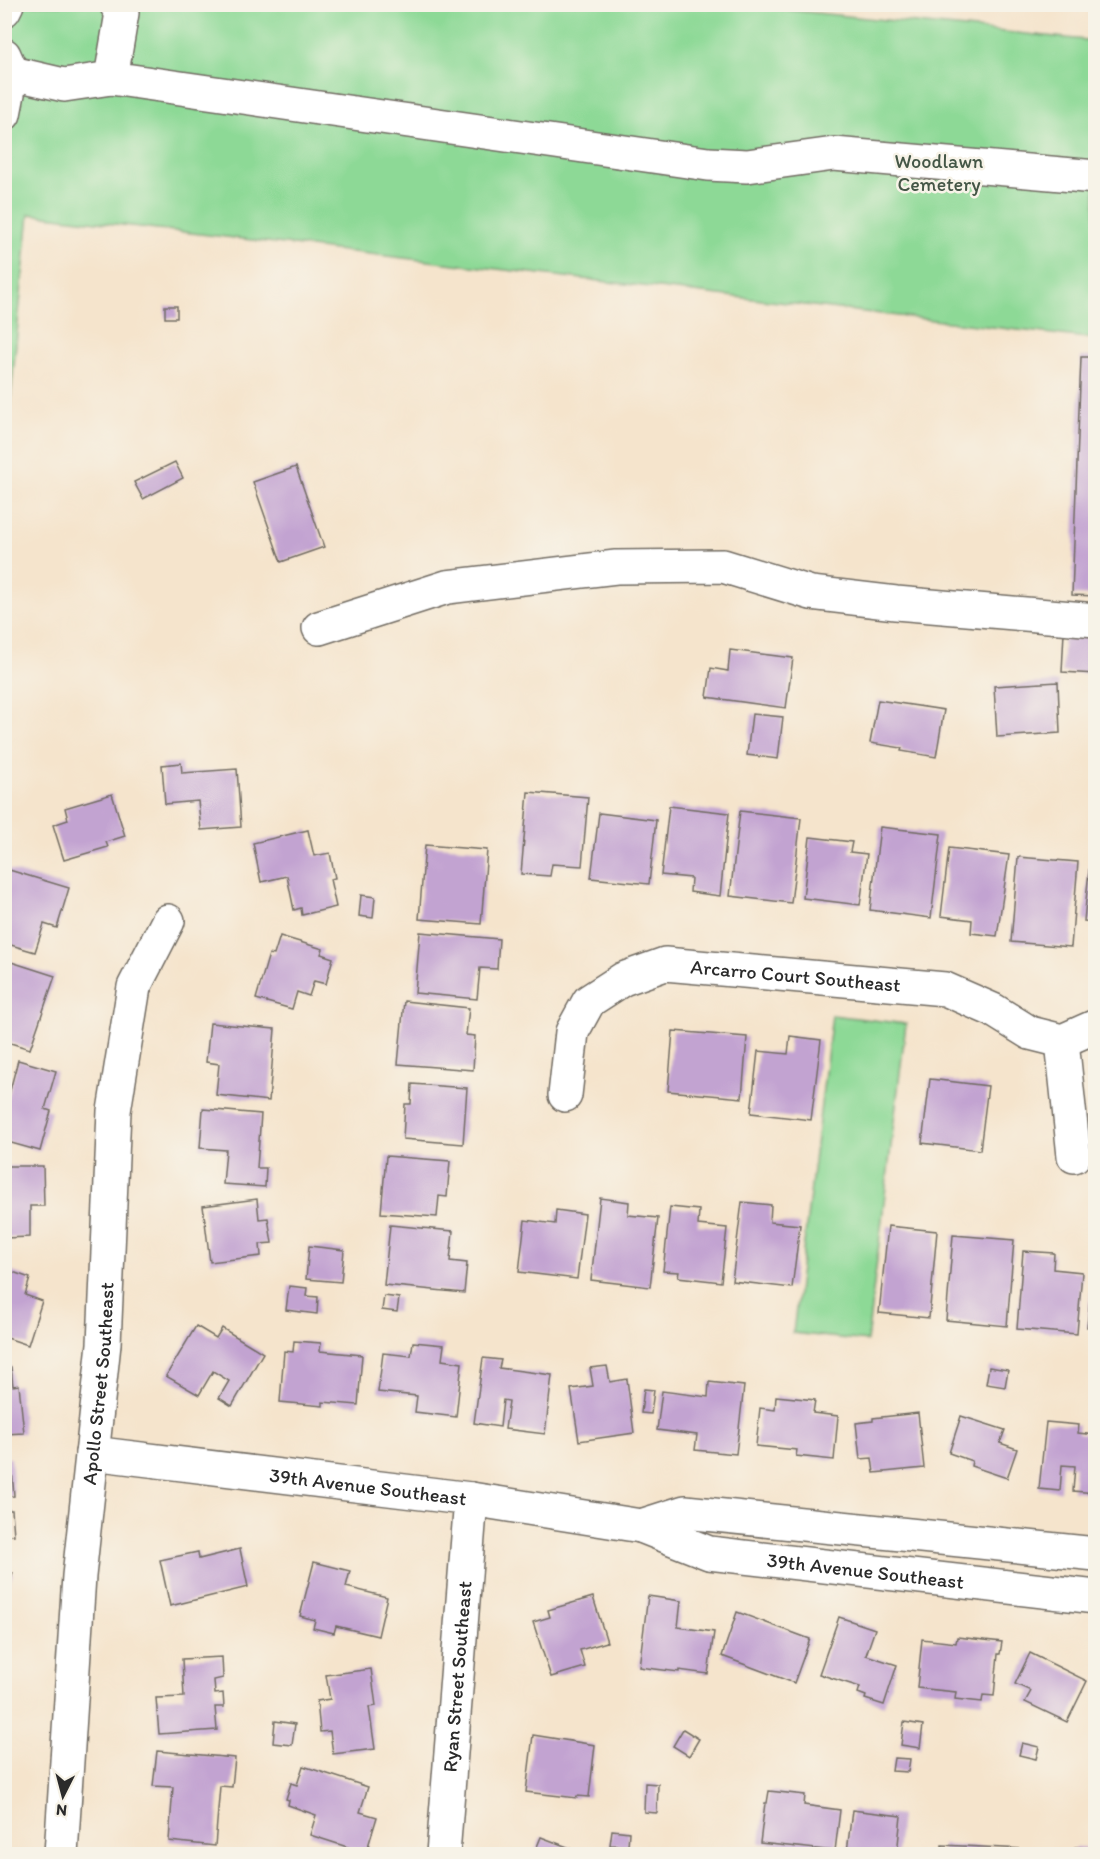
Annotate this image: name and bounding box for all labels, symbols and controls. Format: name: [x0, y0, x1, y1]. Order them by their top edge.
park label: Woodlawn Cemetery: [895, 149, 983, 196]
street label: Arcarro Court Southeast: [690, 954, 902, 997]
street label: Apollo Street Southeast: [77, 1282, 119, 1486]
street label: 39th Avenue Southeast: [268, 1463, 468, 1510]
street label: 39th Avenue Southeast: [766, 1548, 965, 1594]
street label: Ryan Street Southeast: [437, 1580, 477, 1773]
north arrow: [33, 1766, 93, 1826]
text: N: [55, 1800, 68, 1820]

